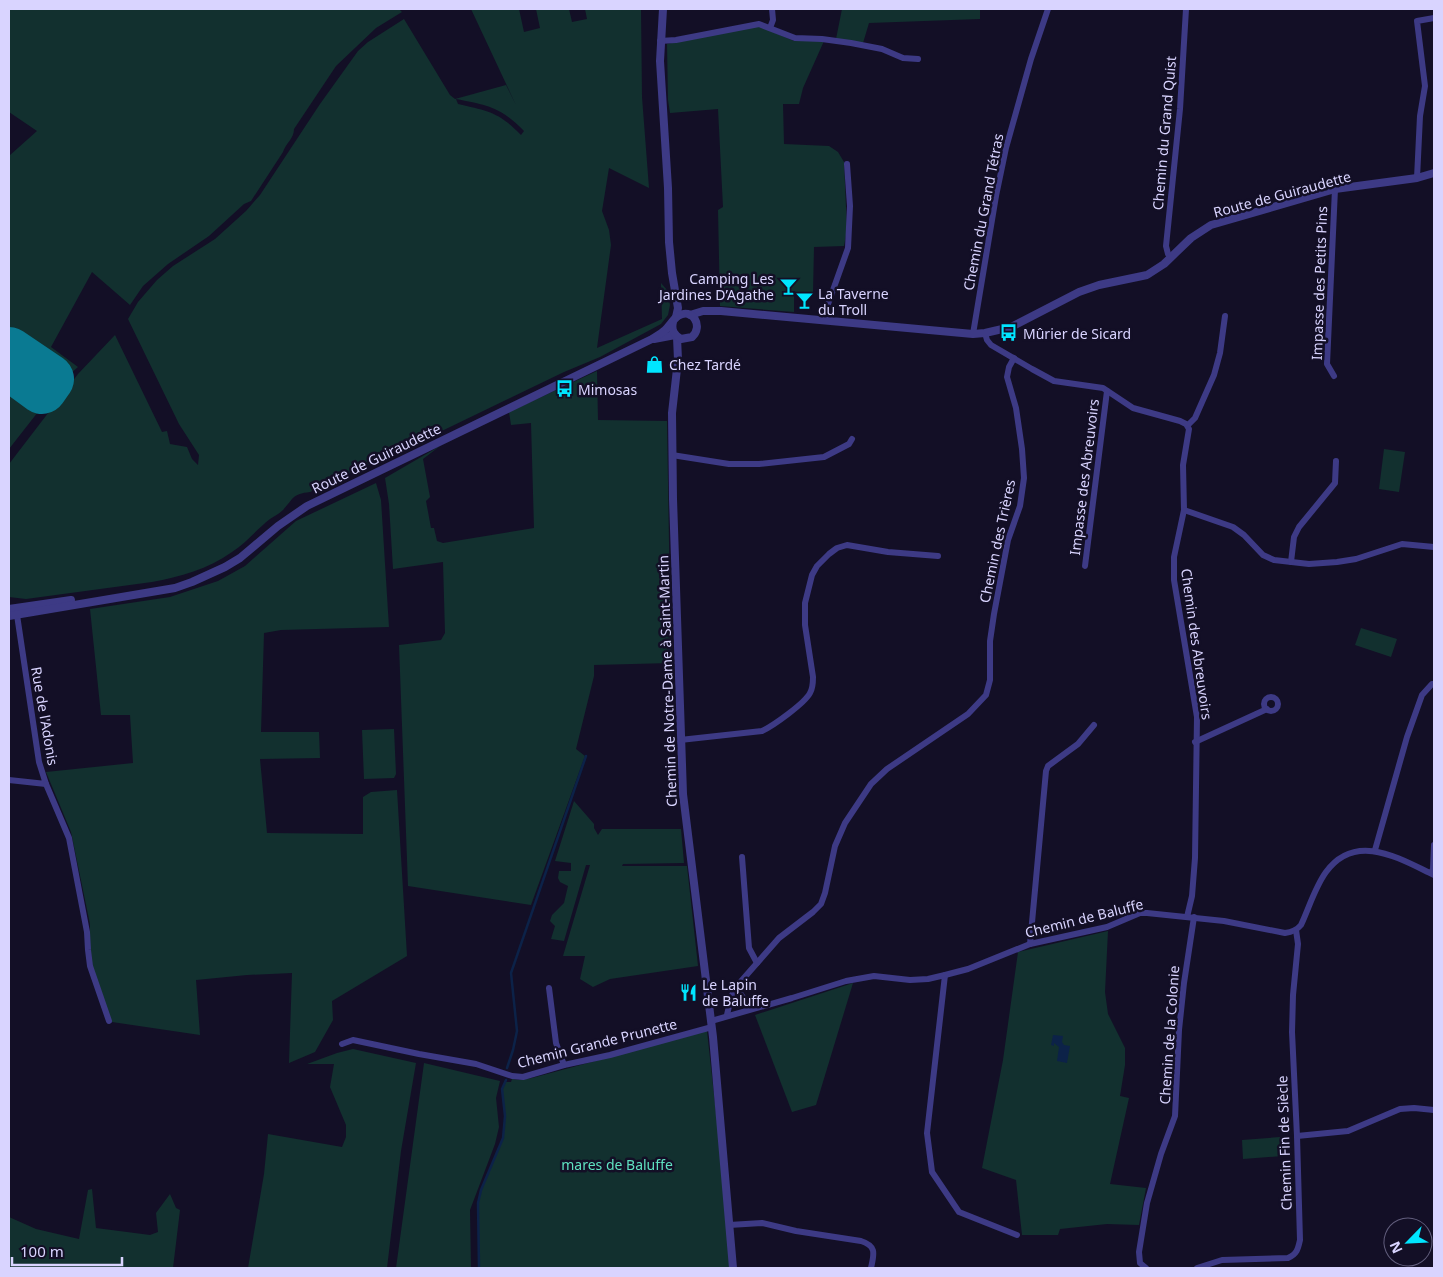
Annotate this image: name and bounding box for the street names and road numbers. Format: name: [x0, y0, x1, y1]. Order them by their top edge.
street label: Chemin du Grand Quist: [1148, 55, 1180, 211]
street label: Chemin du Grand Tétras: [958, 132, 1008, 292]
street label: Route de Guiraudette: [1211, 166, 1353, 221]
street label: Impasse des Petits Pins: [1307, 205, 1331, 360]
street label: Impasse des Abreuvoirs: [1065, 397, 1103, 556]
street label: Route de Guiraudette: [308, 418, 444, 498]
street label: Chemin des Trières: [975, 477, 1019, 604]
street label: Chemin de Notre-Dame à Saint-Martin: [653, 555, 681, 807]
street label: Chemin des Abreuvoirs: [1177, 567, 1217, 721]
street label: Rue de l'Adonis: [27, 665, 63, 767]
street label: Chemin de Baluffe: [1023, 894, 1145, 942]
street label: Chemin de la Colonie: [1155, 965, 1183, 1105]
street label: Chemin Grande Prunette: [515, 1014, 679, 1072]
street label: Chemin Fin de Siècle: [1272, 1075, 1296, 1211]

